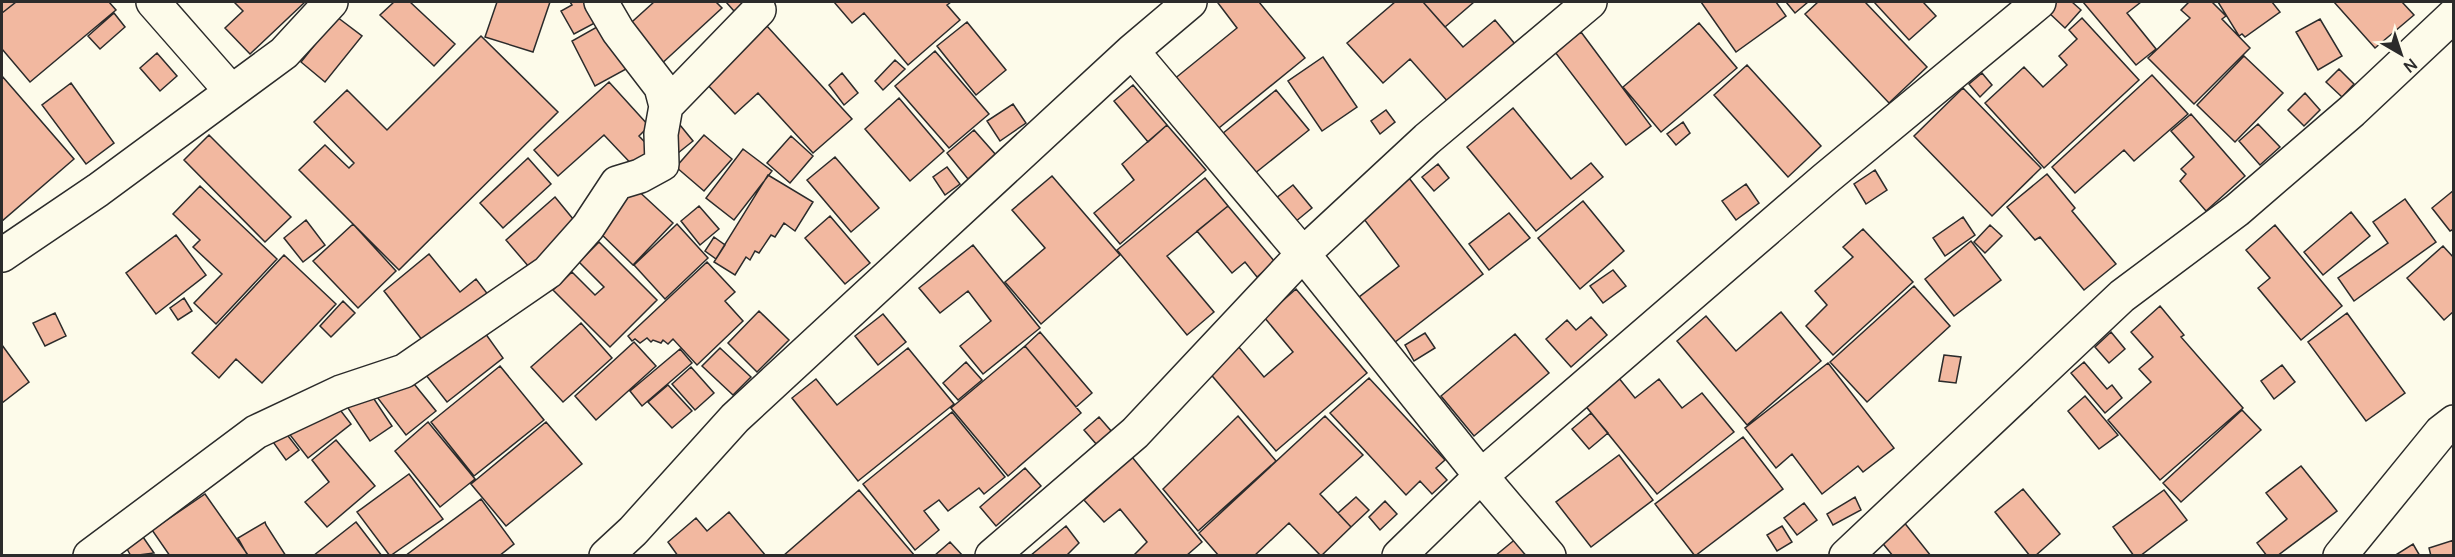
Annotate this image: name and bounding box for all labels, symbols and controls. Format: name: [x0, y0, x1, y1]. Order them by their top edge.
north arrow: [2371, 24, 2431, 84]
text: N: [2399, 53, 2422, 78]

